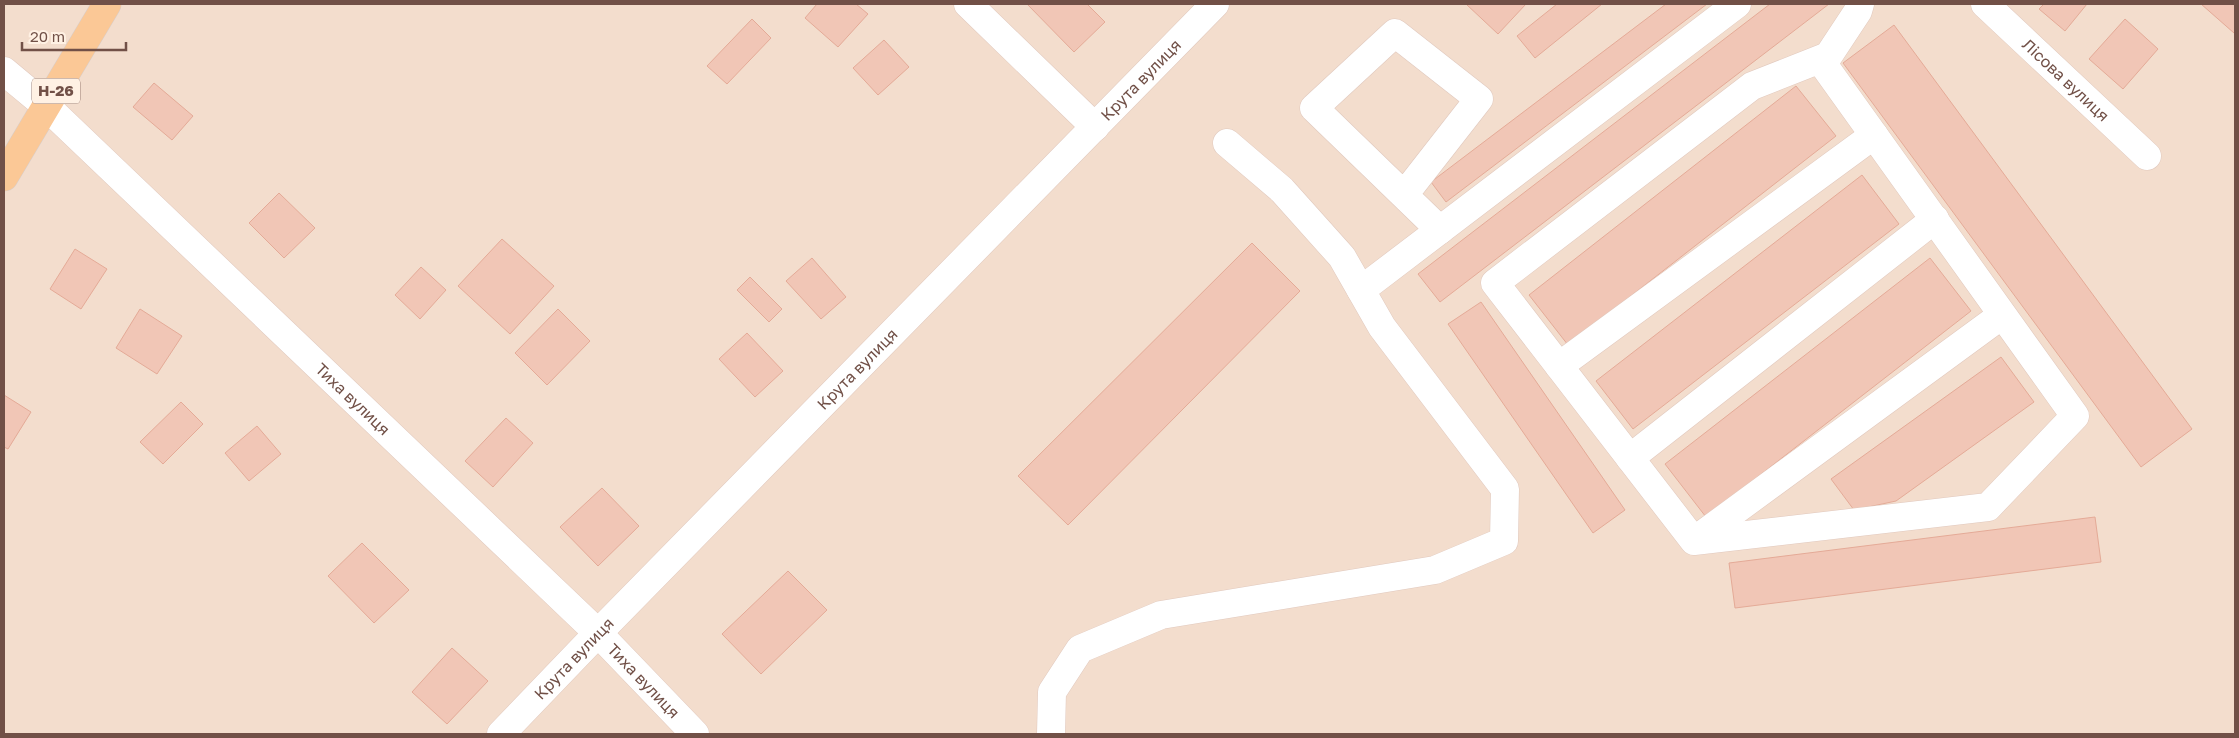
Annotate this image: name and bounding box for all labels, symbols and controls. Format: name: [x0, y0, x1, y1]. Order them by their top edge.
scale bar: [22, 20, 126, 52]
text: 20 m: [30, 27, 65, 45]
street label: Лісова вулиця: [2018, 34, 2114, 126]
street label: Крута вулиця: [1096, 35, 1185, 125]
road number: Н-26: [32, 78, 80, 104]
street label: Крута вулиця: [813, 324, 901, 414]
street label: Тиха вулиця: [311, 359, 394, 439]
street label: Крута вулиця: [530, 613, 618, 704]
street label: Тиха вулиця: [603, 639, 684, 722]

